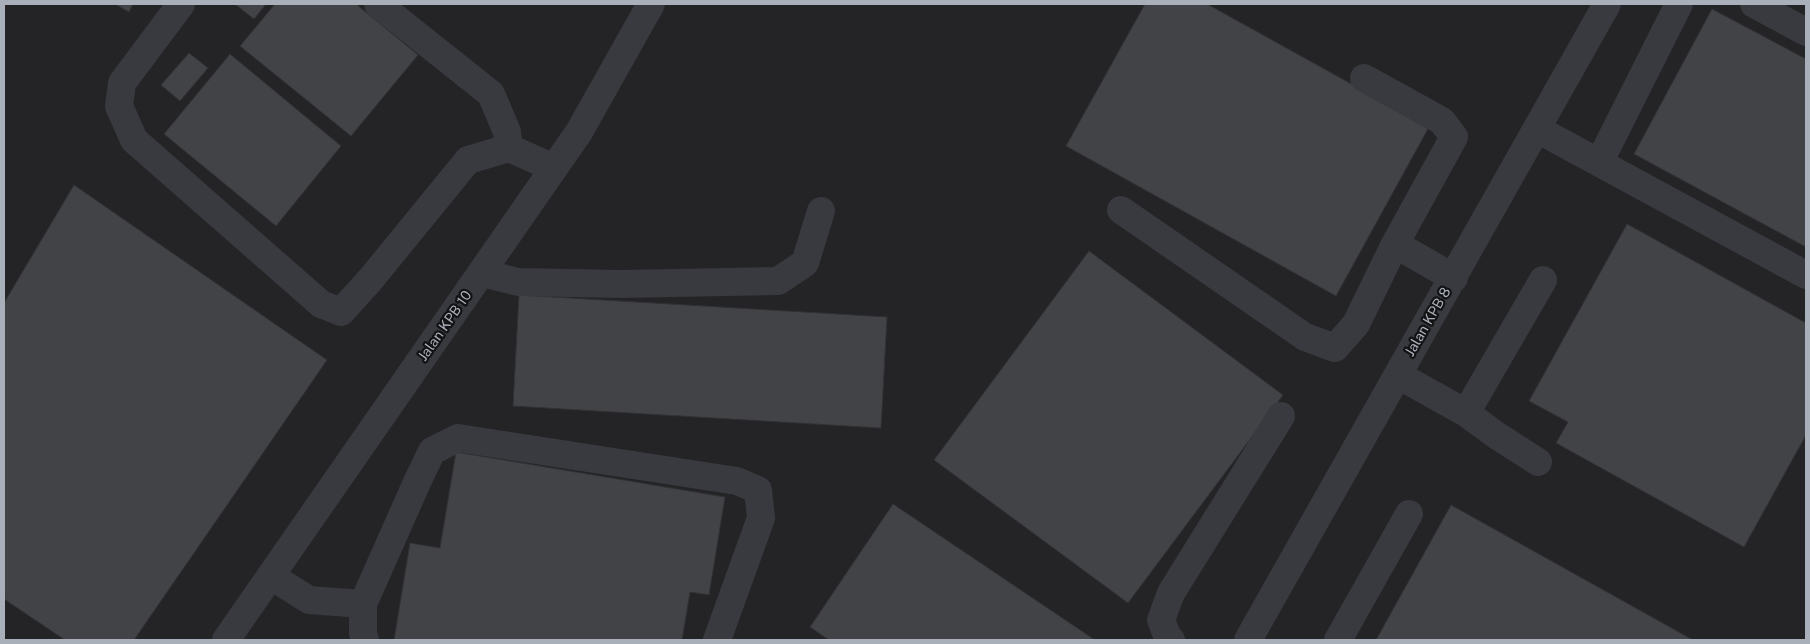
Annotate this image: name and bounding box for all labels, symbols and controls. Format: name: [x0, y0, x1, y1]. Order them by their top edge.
street label: Jalan KPB 8: [1402, 285, 1454, 359]
street label: Jalan KPB 10: [415, 288, 475, 364]

